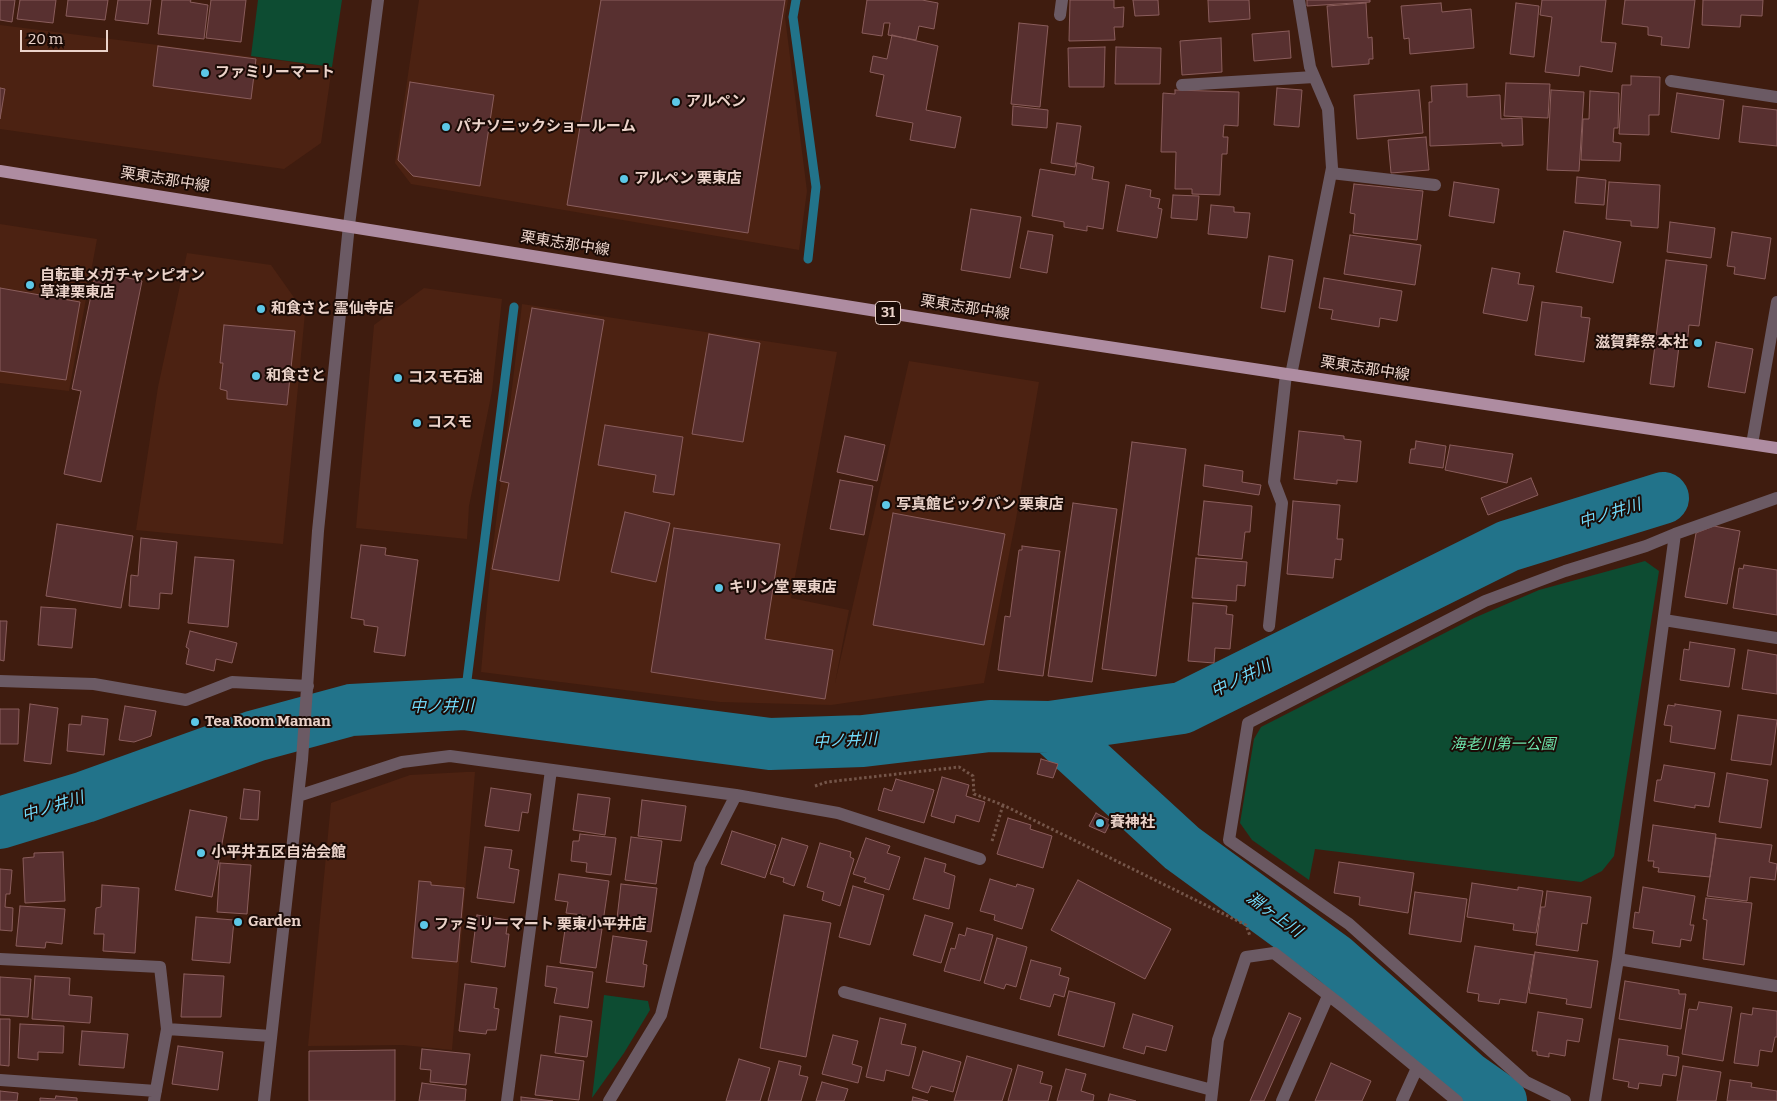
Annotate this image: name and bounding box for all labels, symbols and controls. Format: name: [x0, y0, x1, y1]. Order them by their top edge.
scale bar: [22, 20, 110, 52]
text: 20 m: [28, 30, 63, 48]
place label: ファミリーマート: [215, 64, 335, 82]
marker: ファミリーマート: [199, 67, 211, 79]
place label: アルペン: [686, 93, 746, 111]
marker: アルペン: [670, 96, 682, 108]
place label: パナソニックショールーム: [456, 118, 636, 136]
marker: パナソニックショールーム: [440, 121, 452, 133]
street label: 栗東志那中線: [119, 164, 211, 196]
place label: アルペン 栗東店: [634, 170, 742, 188]
marker: アルペン 栗東店: [618, 173, 630, 185]
street label: 栗東志那中線: [519, 228, 611, 260]
place label: 自転車メガチャンピオン 草津栗東店: [40, 267, 205, 302]
marker: 自転車メガチャンピオン 草津栗東店: [24, 279, 36, 291]
street label: 栗東志那中線: [919, 292, 1011, 324]
place label: 和食さと 霊仙寺店: [271, 300, 394, 318]
road number: 31: [876, 302, 900, 324]
marker: 和食さと 霊仙寺店: [255, 303, 267, 315]
place label: 滋賀葬祭 本社: [1595, 334, 1688, 352]
marker: 滋賀葬祭 本社: [1692, 337, 1704, 349]
street label: 栗東志那中線: [1319, 353, 1411, 385]
place label: 和食さと: [266, 367, 326, 385]
place label: コスモ石油: [408, 369, 483, 387]
marker: 和食さと: [250, 370, 262, 382]
marker: コスモ石油: [392, 372, 404, 384]
place label: コスモ: [427, 414, 472, 432]
marker: コスモ: [411, 417, 423, 429]
water label: 中ノ井川: [1577, 495, 1643, 533]
place label: 写真館ビッグバン 栗東店: [896, 496, 1064, 514]
marker: 写真館ビッグバン 栗東店: [880, 499, 892, 511]
place label: キリン堂 栗東店: [729, 579, 837, 597]
marker: キリン堂 栗東店: [713, 582, 725, 594]
water label: 中ノ井川: [1208, 656, 1274, 702]
water label: 中ノ井川: [410, 697, 474, 717]
place label: Tea Room Maman: [205, 713, 331, 731]
marker: Tea Room Maman: [189, 716, 201, 728]
water label: 中ノ井川: [813, 730, 877, 752]
park label: 海老川第一公園: [1451, 736, 1555, 754]
water label: 中ノ井川: [20, 788, 86, 826]
place label: 賽神社: [1110, 814, 1155, 832]
marker: 賽神社: [1094, 817, 1106, 829]
place label: 小平井五区自治会館: [211, 844, 346, 862]
marker: 小平井五区自治会館: [195, 847, 207, 859]
water label: 淵ヶ上川: [1242, 888, 1306, 942]
place label: Garden: [248, 913, 301, 931]
marker: Garden: [232, 916, 244, 928]
place label: ファミリーマート 栗東小平井店: [434, 916, 647, 934]
marker: ファミリーマート 栗東小平井店: [418, 919, 430, 931]

